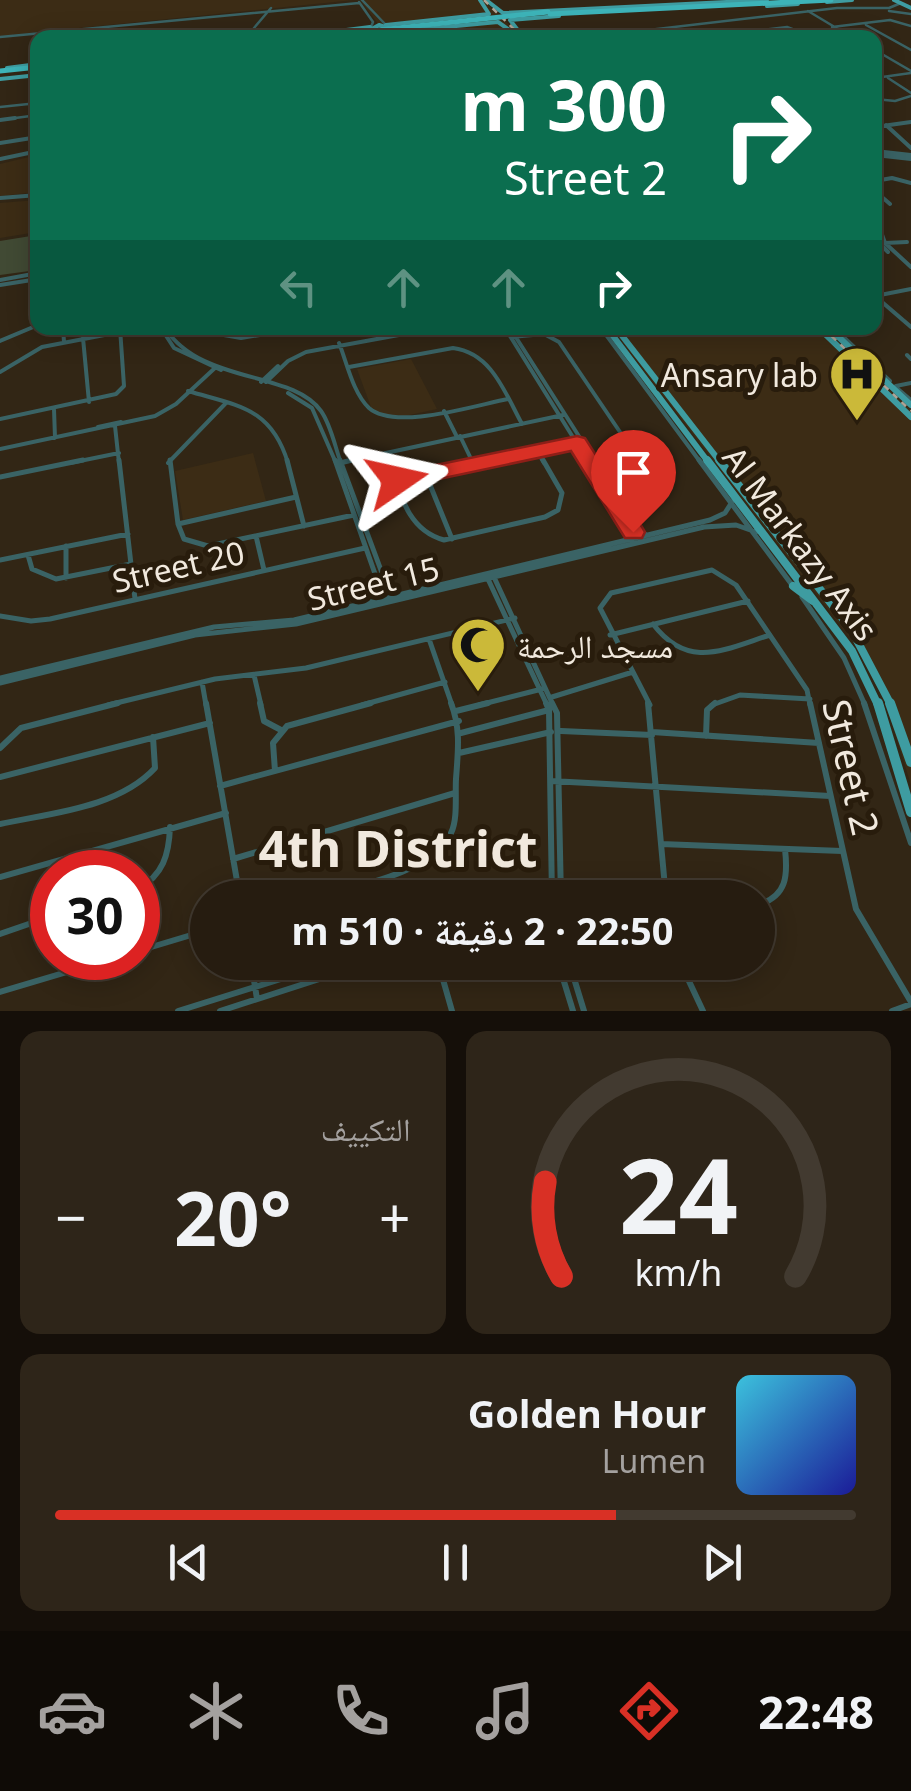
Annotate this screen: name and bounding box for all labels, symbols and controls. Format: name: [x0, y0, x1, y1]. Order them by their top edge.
text: 300 m: [460, 56, 667, 152]
icon: right: [702, 70, 832, 200]
text: Street 2: [504, 147, 667, 208]
icon: left: [271, 260, 326, 315]
icon: ahead: [376, 260, 431, 315]
icon: ahead: [481, 260, 536, 315]
icon: right: [586, 260, 641, 315]
hospital icon: Ansary lab: [827, 344, 887, 423]
place label: Ansary lab: [661, 353, 818, 396]
position arrow: [345, 428, 449, 532]
pin: [591, 430, 676, 533]
street label: Al Markazy Axis: [714, 437, 888, 649]
icon: arrive: [606, 445, 661, 500]
street label: Street 20: [108, 530, 248, 602]
street label: Street 15: [303, 546, 443, 620]
mosque icon: مسجد الرحمة: [448, 615, 508, 694]
place label: مسجد الرحمة: [517, 624, 673, 667]
street label: Street 2: [811, 694, 893, 840]
district label: 4th District: [259, 814, 537, 882]
speed limit sign: 30: [30, 850, 160, 980]
text: 22:50 · 2 دقيقة · 510 m: [291, 904, 674, 956]
text: التكييف: [321, 1107, 411, 1150]
text: 24: [619, 1123, 738, 1264]
text: 20°: [174, 1166, 292, 1268]
text: −: [55, 1179, 86, 1254]
text: +: [379, 1179, 410, 1254]
text: km/h: [634, 1248, 722, 1296]
text: Golden Hour: [468, 1387, 706, 1439]
text: Lumen: [602, 1439, 706, 1482]
icon: previous: [161, 1535, 216, 1590]
icon: pause: [428, 1535, 483, 1590]
icon: next: [695, 1535, 750, 1590]
icon: car: [37, 1676, 107, 1746]
icon: climate: [181, 1676, 251, 1746]
icon: phone: [326, 1676, 396, 1746]
icon: music: [470, 1676, 540, 1746]
icon: directions: [614, 1676, 684, 1746]
text: 22:48: [758, 1681, 874, 1742]

